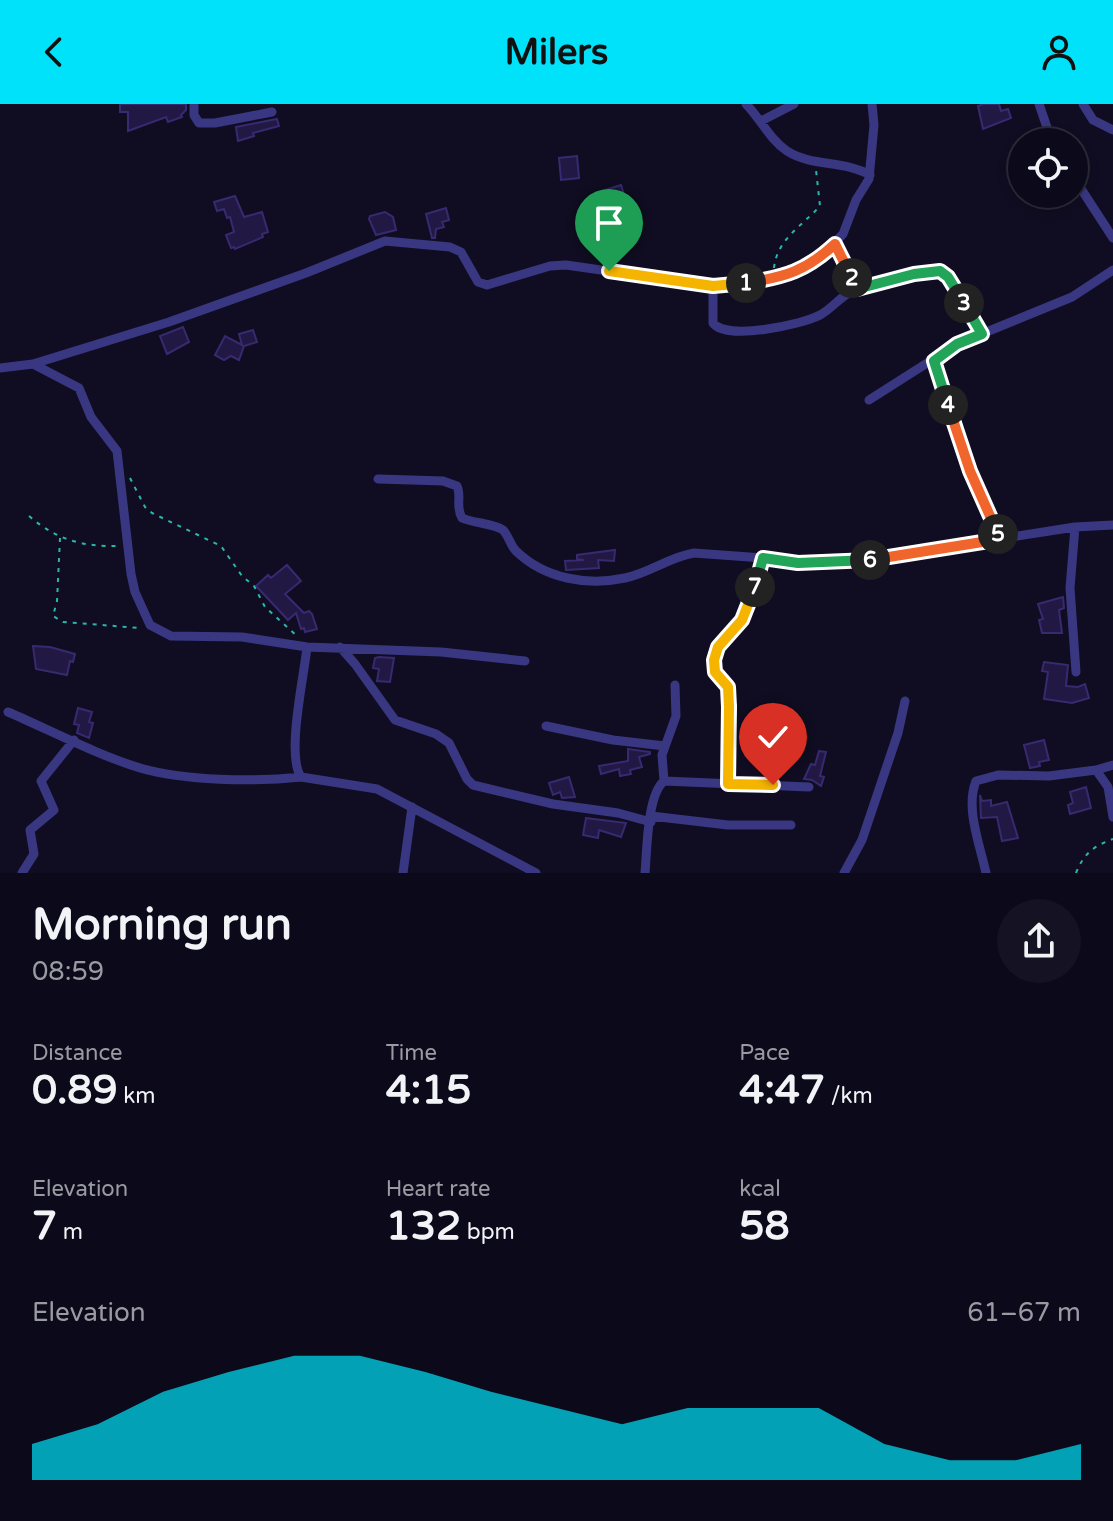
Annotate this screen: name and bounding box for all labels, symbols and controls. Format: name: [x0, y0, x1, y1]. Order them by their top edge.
icon: back: [32, 30, 76, 74]
icon: person: [1037, 30, 1081, 74]
text: Milers: [505, 31, 608, 74]
map controls: [1008, 128, 1088, 208]
button: locate: [1008, 128, 1088, 208]
pin: [575, 189, 643, 271]
icon: arrive: [587, 201, 631, 245]
pin: 2: [832, 258, 872, 298]
pin: 1: [726, 263, 766, 303]
text: 2: [845, 265, 859, 291]
text: 1: [739, 270, 753, 296]
pin: 3: [944, 283, 984, 323]
text: 3: [957, 290, 971, 316]
pin: 4: [928, 385, 968, 425]
text: 4: [941, 392, 955, 418]
pin: 5: [978, 514, 1018, 554]
text: 5: [991, 521, 1005, 547]
pin: 6: [850, 540, 890, 580]
text: 6: [863, 547, 877, 573]
pin: 7: [735, 567, 775, 607]
text: 7: [748, 574, 762, 600]
pin: [739, 703, 807, 785]
icon: check: [751, 715, 795, 759]
text: Morning run: [32, 899, 292, 952]
button: share: [997, 899, 1081, 983]
text: 08:59: [32, 956, 104, 987]
text: Distance: [32, 1040, 123, 1066]
text: Time: [386, 1040, 437, 1066]
text: Pace: [739, 1040, 790, 1066]
text: 0.89: [32, 1066, 118, 1114]
text: 4:15: [386, 1066, 471, 1114]
text: 4:47: [739, 1066, 825, 1114]
text: km: [118, 1083, 155, 1109]
text: /km: [825, 1083, 873, 1109]
text: Elevation: [32, 1176, 128, 1202]
text: Heart rate: [386, 1176, 491, 1202]
text: kcal: [739, 1176, 781, 1202]
text: 7: [32, 1202, 57, 1250]
text: 132: [386, 1202, 461, 1250]
text: 58: [739, 1202, 790, 1250]
text: m: [57, 1219, 83, 1245]
text: bpm: [461, 1219, 515, 1245]
text: Elevation: [32, 1297, 146, 1328]
text: 61–67 m: [967, 1297, 1081, 1328]

